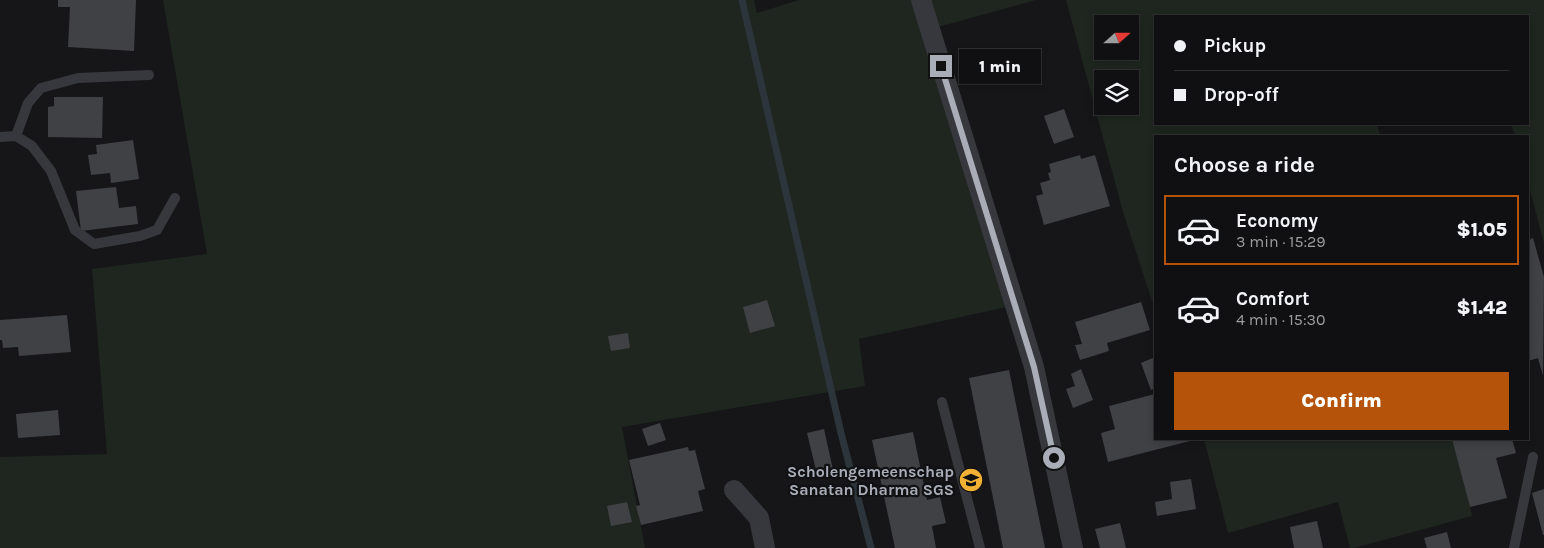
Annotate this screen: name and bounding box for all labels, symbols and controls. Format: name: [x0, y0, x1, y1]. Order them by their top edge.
north arrow: [1094, 15, 1139, 60]
map controls: [1094, 15, 1139, 115]
text: Pickup: [1204, 35, 1266, 57]
callout: 1 min: [958, 48, 1041, 84]
route end: [930, 55, 952, 77]
text: 1 min: [979, 57, 1021, 76]
button: layers: [1094, 70, 1139, 115]
text: Drop-off: [1204, 84, 1279, 106]
text: Choose a ride: [1174, 152, 1315, 178]
icon: car: [1176, 208, 1221, 253]
text: Economy: [1236, 210, 1318, 232]
text: $1.05: [1456, 219, 1507, 241]
text: 3 min · 15:29: [1236, 232, 1326, 251]
icon: car: [1176, 286, 1221, 331]
text: Comfort: [1236, 288, 1310, 310]
text: $1.42: [1457, 297, 1507, 319]
text: 4 min · 15:30: [1236, 310, 1326, 329]
button: Confirm: [1174, 372, 1509, 430]
route start: [1043, 447, 1065, 469]
place label: Scholengemeenschap Sanatan Dharma SGS: [787, 462, 954, 499]
school or university icon: Scholengemeenschap Sanatan Dharma SGS: [958, 467, 984, 493]

